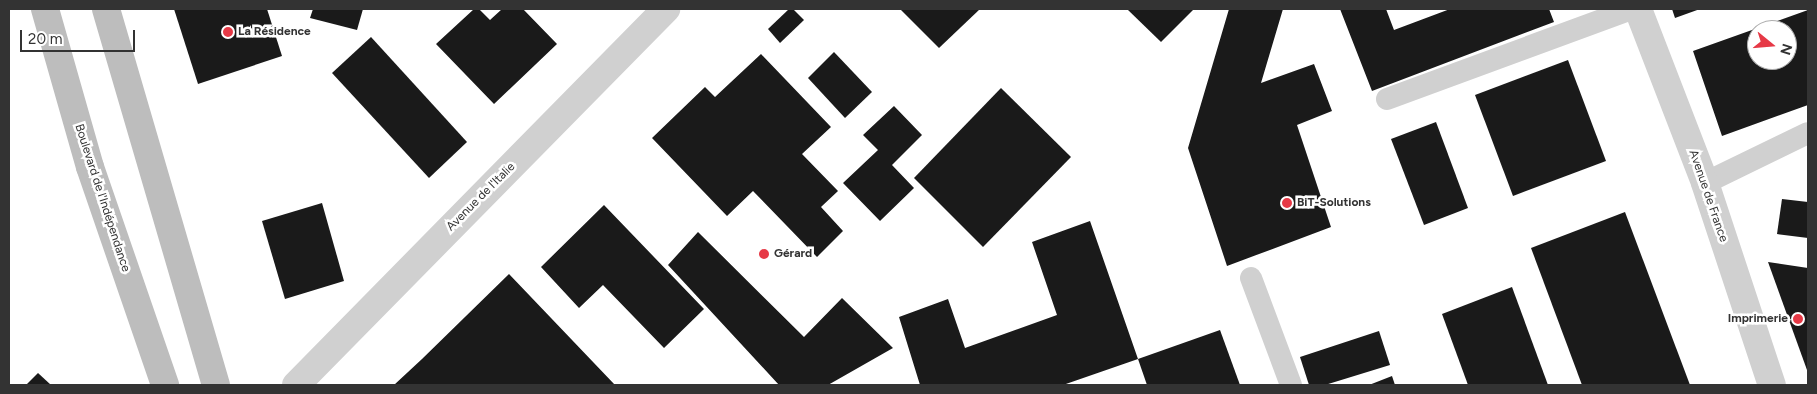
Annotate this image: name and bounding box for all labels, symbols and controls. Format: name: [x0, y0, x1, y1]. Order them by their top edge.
scale bar: [22, 20, 138, 52]
north arrow: [1747, 20, 1797, 70]
place label: La Résidence: [238, 25, 311, 39]
marker: La Résidence: [222, 26, 234, 38]
text: 20 m: [28, 30, 62, 48]
text: N: [1776, 42, 1796, 57]
street label: Boulevard de l'Indépendance: [71, 122, 133, 274]
street label: Avenue de France: [1685, 148, 1731, 244]
street label: Avenue de l'Italie: [444, 160, 518, 234]
place label: BiT-Solutions: [1297, 196, 1371, 210]
marker: BiT-Solutions: [1281, 197, 1293, 209]
place label: Gérard: [774, 247, 812, 261]
marker: Gérard: [758, 248, 770, 260]
place label: Imprimerie: [1728, 312, 1788, 326]
marker: Imprimerie: [1792, 313, 1804, 325]

